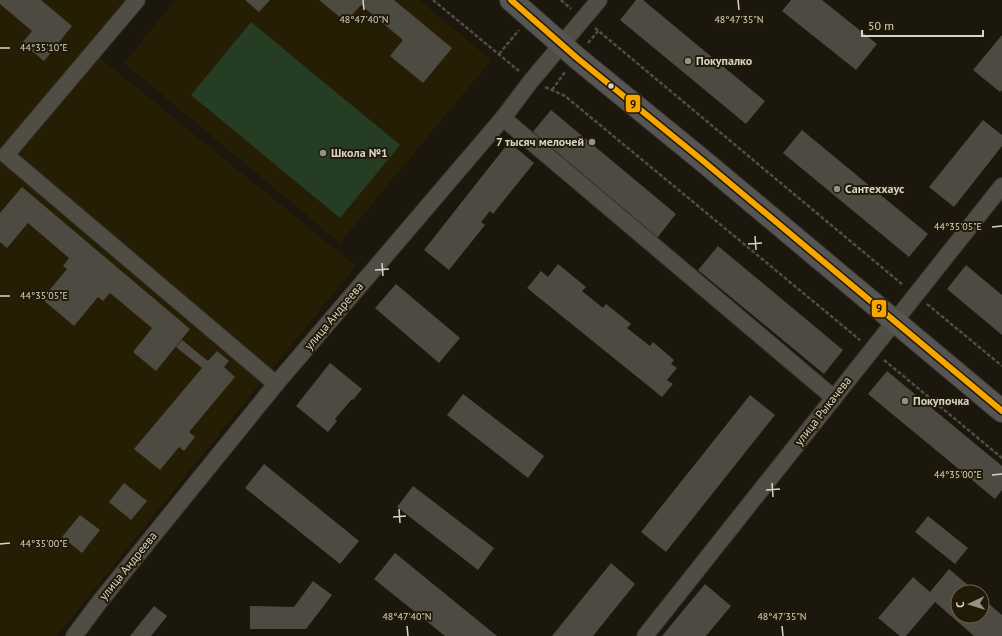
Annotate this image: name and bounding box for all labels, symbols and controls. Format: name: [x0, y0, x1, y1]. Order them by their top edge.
scale bar: [862, 12, 983, 38]
text: 48°47'40"N: [339, 13, 389, 26]
text: 48°47'35"N: [714, 13, 764, 26]
text: 50 m: [868, 18, 894, 33]
text: 44°35'10"E: [20, 41, 68, 54]
place label: Покупалко: [696, 53, 753, 68]
marker: Покупалко: [683, 56, 693, 66]
unlabelled marker: [606, 81, 616, 91]
line badge: 9: [625, 94, 641, 113]
text: 9: [630, 97, 636, 111]
place label: 7 тысяч мелочей: [496, 134, 584, 149]
marker: 7 тысяч мелочей: [587, 137, 597, 147]
place label: Школа №1: [331, 145, 388, 160]
marker: Школа №1: [318, 148, 328, 158]
place label: Сантеххаус: [845, 181, 904, 196]
marker: Сантеххаус: [832, 184, 842, 194]
text: 44°35'05"E: [934, 220, 982, 233]
street label: улица Андреева: [301, 279, 366, 353]
text: 44°35'05"E: [20, 289, 68, 302]
line badge: 9: [871, 299, 887, 318]
text: 9: [876, 301, 882, 315]
street label: улица Рыкачева: [791, 373, 854, 448]
place label: Покупочка: [913, 393, 969, 408]
marker: Покупочка: [900, 396, 910, 406]
text: 44°35'00"E: [934, 468, 982, 481]
street label: улица Андреева: [95, 528, 160, 603]
text: 44°35'00"E: [20, 537, 68, 550]
north arrow: [950, 584, 990, 624]
text: С: [953, 601, 967, 608]
text: 48°47'40"N: [382, 610, 432, 623]
text: 48°47'35"N: [757, 610, 807, 623]

